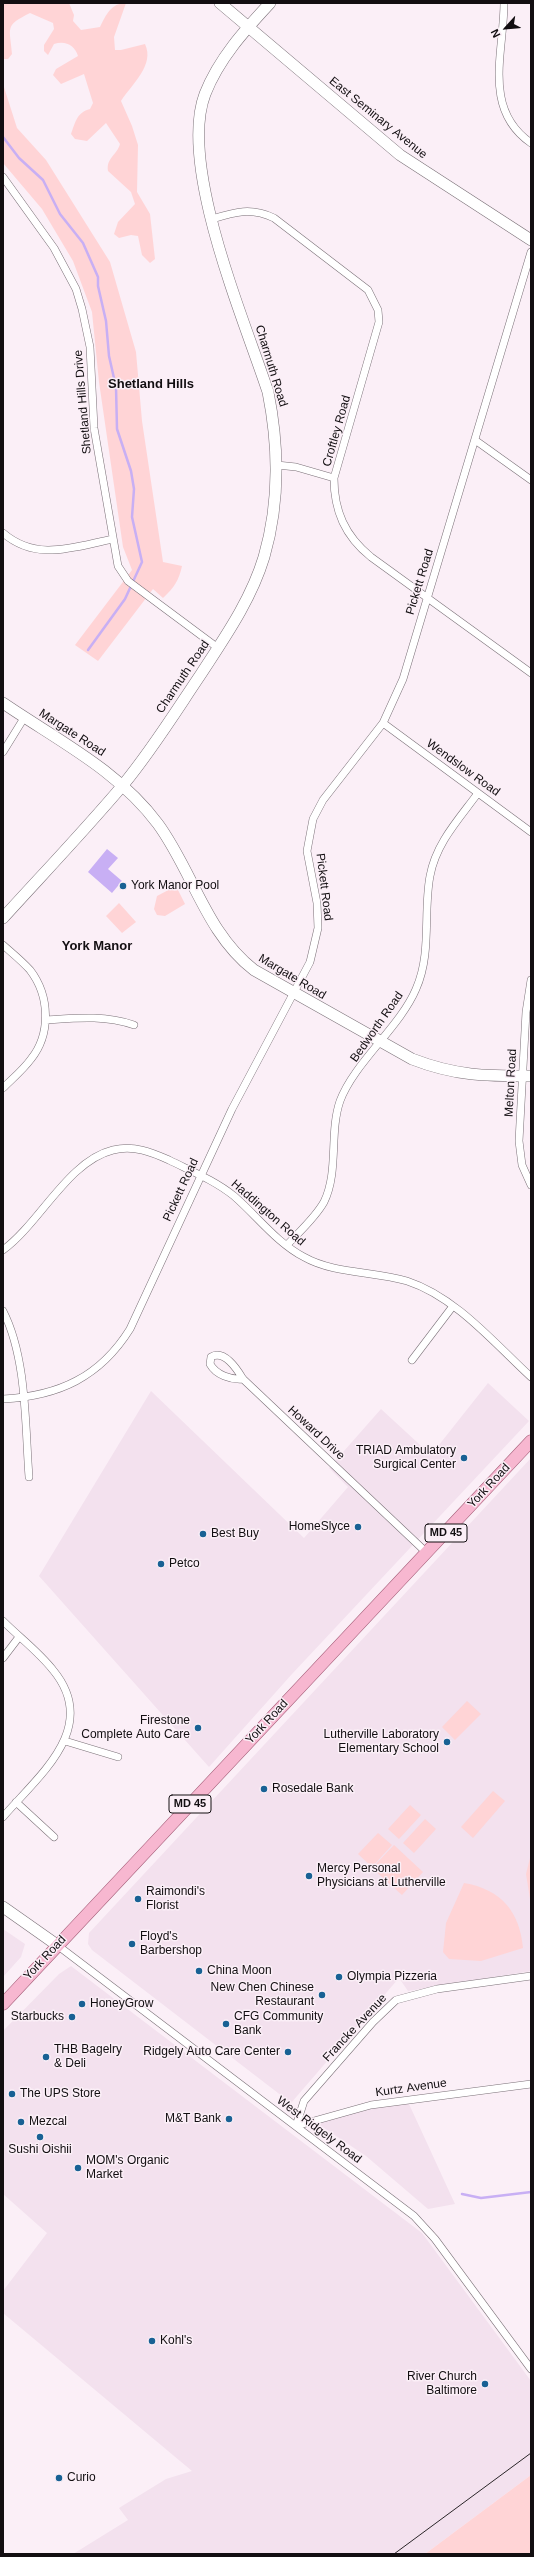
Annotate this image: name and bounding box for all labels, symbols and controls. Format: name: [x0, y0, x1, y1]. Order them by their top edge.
north arrow: [486, 8, 526, 48]
text: N: [488, 27, 502, 40]
street label: East Seminary Avenue: [326, 74, 430, 162]
street label: Charmuth Road: [252, 323, 290, 409]
street label: Shetland Hills Drive: [71, 349, 95, 455]
district label: Shetland Hills: [108, 376, 194, 392]
street label: Croftley Road: [320, 394, 354, 468]
street label: Pickett Road: [403, 547, 437, 617]
street label: Charmuth Road: [153, 638, 213, 716]
street label: Margate Road: [36, 706, 108, 760]
street label: Wendslow Road: [424, 737, 502, 799]
street label: Pickett Road: [313, 852, 335, 922]
place label: York Manor Pool: [131, 879, 219, 893]
marker: York Manor Pool: [118, 881, 128, 891]
district label: York Manor: [62, 938, 132, 954]
street label: Margate Road: [256, 951, 328, 1003]
street label: Bedworth Road: [347, 989, 407, 1065]
street label: Melton Road: [502, 1049, 520, 1117]
street label: Pickett Road: [160, 1156, 202, 1224]
street label: Haddington Road: [228, 1177, 308, 1249]
street label: Howard Drive: [285, 1403, 347, 1463]
place label: TRIAD Ambulatory Surgical Center: [356, 1444, 456, 1472]
marker: TRIAD Ambulatory Surgical Center: [459, 1453, 469, 1463]
street label: York Road: [465, 1461, 513, 1511]
place label: HomeSlyce: [289, 1520, 350, 1534]
marker: HomeSlyce: [353, 1522, 363, 1532]
road number: MD 45: [425, 1524, 467, 1542]
place label: Best Buy: [211, 1527, 259, 1541]
marker: Best Buy: [198, 1529, 208, 1539]
place label: Petco: [169, 1557, 200, 1571]
marker: Petco: [156, 1559, 166, 1569]
street label: York Road: [243, 1697, 291, 1747]
place label: Firestone Complete Auto Care: [81, 1714, 190, 1742]
marker: Firestone Complete Auto Care: [193, 1723, 203, 1733]
place label: Lutherville Laboratory Elementary School: [324, 1728, 439, 1756]
marker: Lutherville Laboratory Elementary School: [442, 1737, 452, 1747]
place label: Rosedale Bank: [272, 1782, 353, 1796]
marker: Rosedale Bank: [259, 1784, 269, 1794]
road number: MD 45: [169, 1795, 211, 1813]
place label: Mercy Personal Physicians at Lutherville: [317, 1862, 446, 1890]
marker: Mercy Personal Physicians at Lutherville: [304, 1871, 314, 1881]
place label: Raimondi's Florist: [146, 1885, 205, 1913]
marker: Raimondi's Florist: [133, 1894, 143, 1904]
place label: Floyd's Barbershop: [140, 1930, 202, 1958]
street label: York Road: [21, 1933, 69, 1983]
marker: Floyd's Barbershop: [127, 1939, 137, 1949]
place label: China Moon: [207, 1964, 272, 1978]
marker: China Moon: [194, 1966, 204, 1976]
place label: Olympia Pizzeria: [347, 1970, 437, 1984]
marker: Olympia Pizzeria: [334, 1972, 344, 1982]
place label: New Chen Chinese Restaurant: [211, 1981, 314, 2009]
marker: New Chen Chinese Restaurant: [317, 1990, 327, 2000]
street label: Francke Avenue: [320, 1991, 390, 2065]
place label: HoneyGrow: [90, 1997, 153, 2011]
marker: HoneyGrow: [77, 1999, 87, 2009]
place label: Starbucks: [11, 2010, 64, 2024]
place label: CFG Community Bank: [234, 2010, 323, 2038]
marker: Starbucks: [67, 2012, 77, 2022]
marker: CFG Community Bank: [221, 2019, 231, 2029]
place label: THB Bagelry & Deli: [54, 2043, 122, 2071]
place label: Ridgely Auto Care Center: [143, 2045, 280, 2059]
marker: Ridgely Auto Care Center: [283, 2047, 293, 2057]
marker: THB Bagelry & Deli: [41, 2052, 51, 2062]
street label: Kurtz Avenue: [374, 2076, 448, 2100]
place label: The UPS Store: [20, 2087, 101, 2101]
marker: The UPS Store: [7, 2089, 17, 2099]
street label: West Ridgely Road: [274, 2093, 364, 2167]
place label: M&T Bank: [165, 2112, 221, 2126]
marker: M&T Bank: [224, 2114, 234, 2124]
place label: Mezcal: [29, 2115, 67, 2129]
marker: Mezcal: [16, 2117, 26, 2127]
marker: Sushi Oishii: [35, 2132, 45, 2142]
place label: Sushi Oishii: [8, 2143, 72, 2157]
place label: MOM's Organic Market: [86, 2154, 169, 2182]
marker: MOM's Organic Market: [73, 2163, 83, 2173]
place label: Kohl's: [160, 2334, 192, 2348]
marker: Kohl's: [147, 2336, 157, 2346]
place label: River Church Baltimore: [407, 2370, 477, 2398]
marker: River Church Baltimore: [480, 2379, 490, 2389]
place label: Curio: [67, 2471, 96, 2485]
marker: Curio: [54, 2473, 64, 2483]

